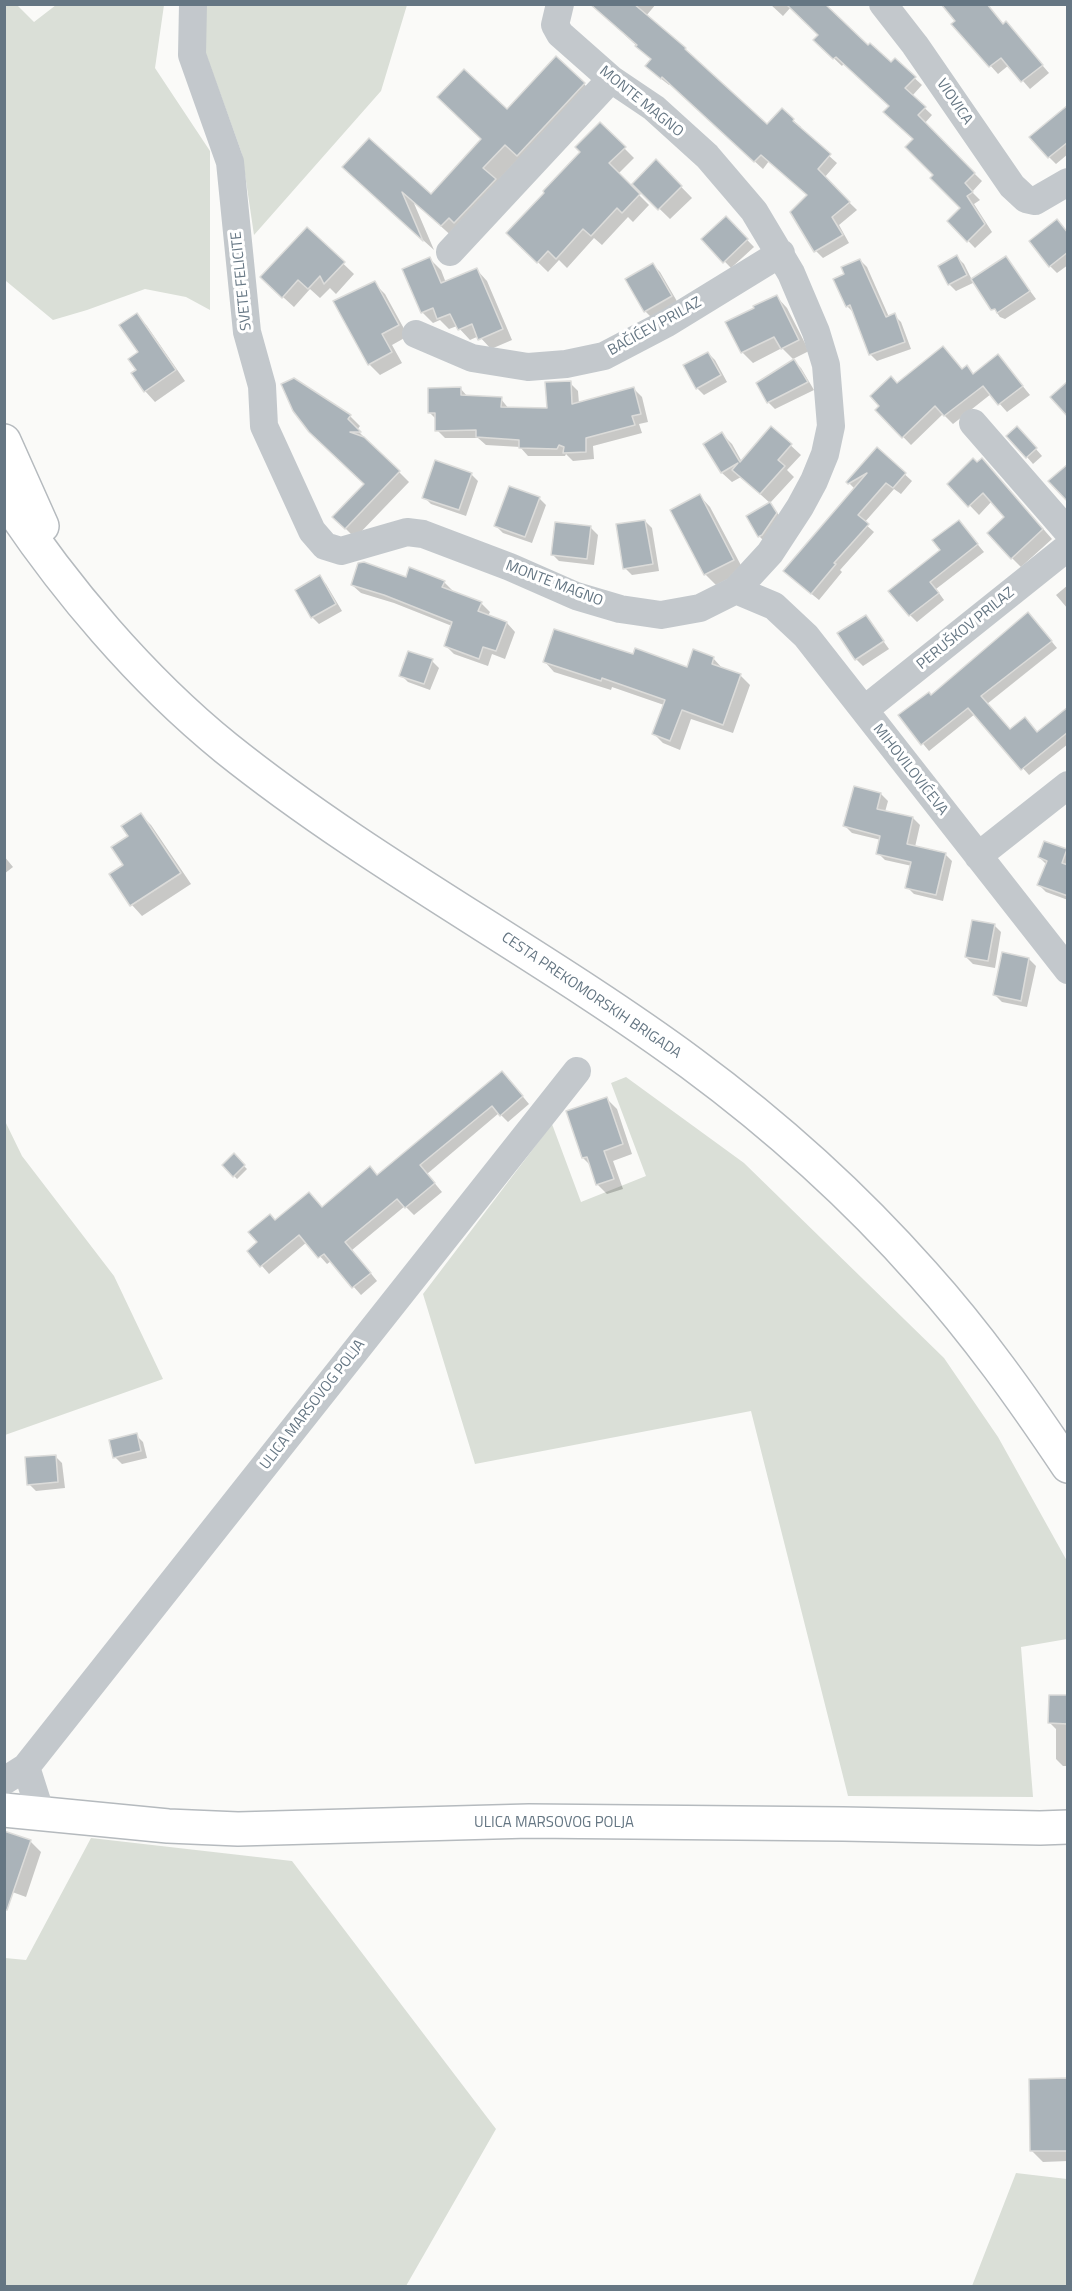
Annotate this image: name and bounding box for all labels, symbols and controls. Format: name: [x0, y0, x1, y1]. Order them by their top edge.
street label: MONTE MAGNO: [595, 63, 687, 141]
street label: VIOVICA: [932, 76, 976, 128]
street label: SVETE FELICITE: [228, 231, 256, 331]
street label: BAČIĆEV PRILAZ: [605, 294, 705, 360]
street label: MONTE MAGNO: [503, 557, 605, 611]
street label: PERUŠKOV PRILAZ: [914, 584, 1018, 674]
street label: MIHOVILOVIĆEVA: [869, 721, 951, 819]
street label: CESTA PREKOMORSKIH BRIGADA: [498, 929, 684, 1063]
street label: ULICA MARSOVOG POLJA: [257, 1336, 369, 1474]
street label: ULICA MARSOVOG POLJA: [474, 1814, 634, 1832]

